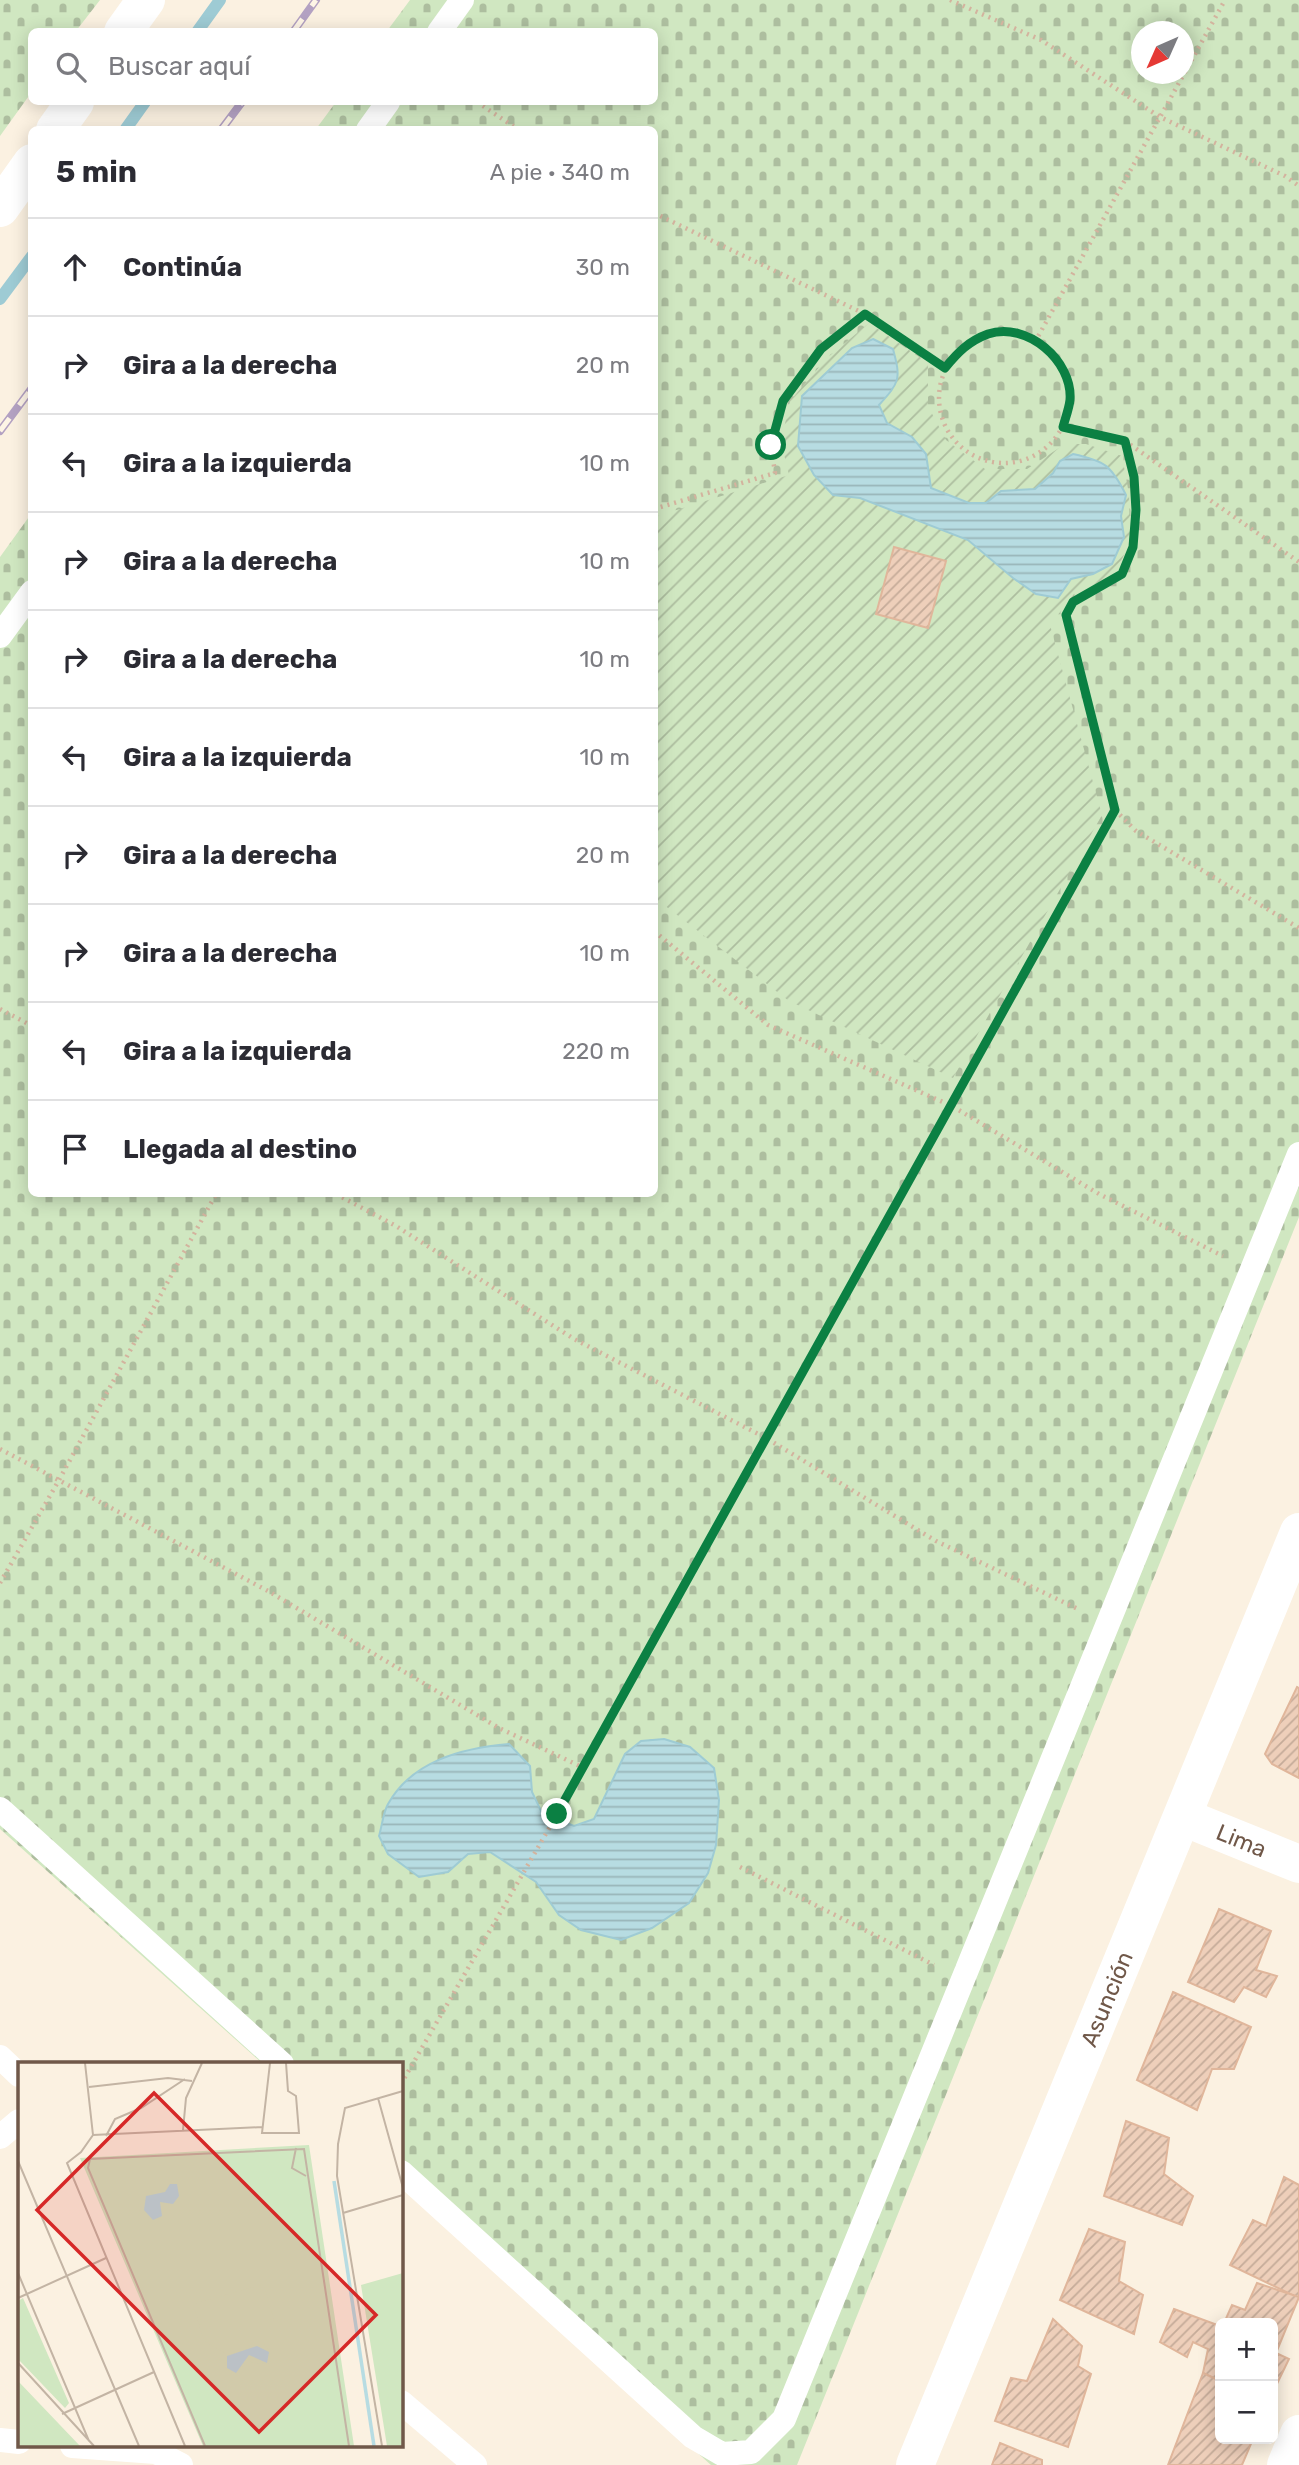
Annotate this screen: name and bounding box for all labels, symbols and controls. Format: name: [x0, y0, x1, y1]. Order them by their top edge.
north arrow: [1131, 21, 1194, 84]
search box: [28, 28, 658, 105]
icon: search: [52, 48, 90, 86]
text: Buscar aquí: [108, 51, 250, 82]
text: 5 min: [56, 154, 137, 190]
text: A pie · 340 m: [490, 158, 630, 186]
icon: ahead: [56, 248, 94, 286]
text: Continúa: [123, 252, 242, 283]
text: 30 m: [575, 253, 630, 281]
icon: right: [56, 346, 94, 384]
text: Gira a la derecha: [123, 350, 337, 381]
text: 20 m: [576, 351, 630, 379]
route start: [755, 429, 786, 460]
icon: left: [56, 444, 94, 482]
text: Gira a la izquierda: [123, 448, 352, 479]
text: 10 m: [579, 449, 630, 477]
icon: right: [56, 542, 94, 580]
text: Gira a la derecha: [123, 546, 337, 577]
text: 10 m: [579, 547, 630, 575]
icon: right: [56, 640, 94, 678]
text: Gira a la derecha: [123, 644, 337, 675]
text: 10 m: [579, 645, 630, 673]
icon: left: [56, 738, 94, 776]
text: Gira a la izquierda: [123, 742, 352, 773]
text: 10 m: [579, 743, 630, 771]
icon: right: [56, 836, 94, 874]
text: Gira a la derecha: [123, 840, 337, 871]
text: 20 m: [576, 841, 630, 869]
icon: right: [56, 934, 94, 972]
text: Gira a la derecha: [123, 938, 337, 969]
text: 10 m: [579, 939, 630, 967]
icon: left: [56, 1032, 94, 1070]
text: Gira a la izquierda: [123, 1036, 352, 1067]
text: 220 m: [562, 1037, 630, 1065]
icon: arrive: [56, 1130, 94, 1168]
text: Llegada al destino: [123, 1134, 357, 1165]
route end: [541, 1798, 572, 1829]
street label: Lima: [1212, 1818, 1271, 1863]
street label: Asunción: [1075, 1947, 1139, 2051]
inset map: [18, 2062, 402, 2448]
map controls: [1215, 2318, 1278, 2444]
button: +: [1215, 2318, 1278, 2381]
button: −: [1215, 2381, 1278, 2444]

